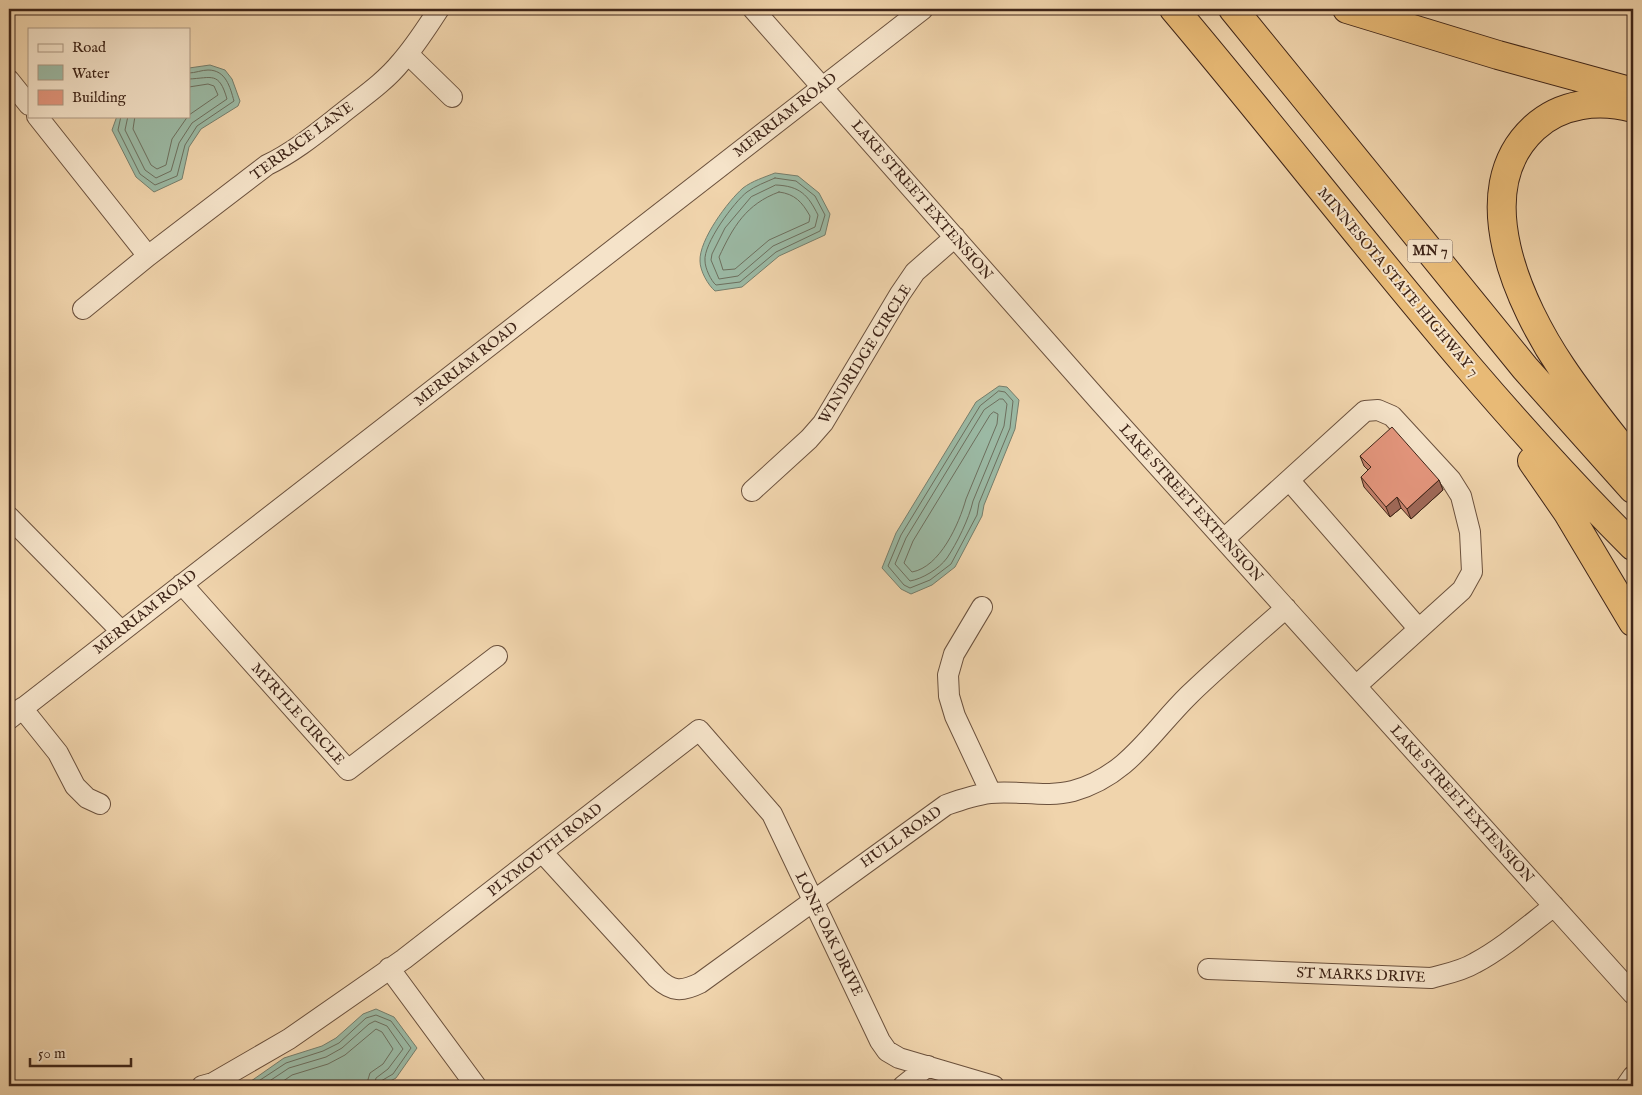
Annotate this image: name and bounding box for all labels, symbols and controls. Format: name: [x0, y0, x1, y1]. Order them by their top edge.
legend: [28, 28, 190, 118]
text: Road: [72, 38, 107, 57]
text: Water: [72, 64, 110, 83]
street label: MERRIAM ROAD: [729, 69, 841, 161]
text: Building: [72, 88, 127, 107]
street label: TERRACE LANE: [247, 97, 357, 185]
street label: LAKE STREET EXTENSION: [847, 116, 997, 284]
street label: MINNESOTA STATE HIGHWAY 7: [1313, 183, 1483, 381]
road number: MN 7: [1408, 240, 1452, 262]
street label: WINDRIDGE CIRCLE: [814, 281, 916, 427]
street label: MERRIAM ROAD: [410, 318, 522, 410]
street label: LAKE STREET EXTENSION: [1115, 420, 1267, 586]
street label: MERRIAM ROAD: [89, 566, 201, 658]
street label: MYRTLE CIRCLE: [247, 659, 349, 769]
street label: LAKE STREET EXTENSION: [1386, 721, 1538, 887]
street label: PLYMOUTH ROAD: [484, 799, 606, 901]
street label: HULL ROAD: [856, 802, 946, 872]
street label: LONE OAK DRIVE: [791, 869, 867, 999]
street label: ST MARKS DRIVE: [1296, 963, 1426, 987]
scale bar: [30, 1035, 131, 1067]
text: 50 m: [38, 1044, 66, 1063]

